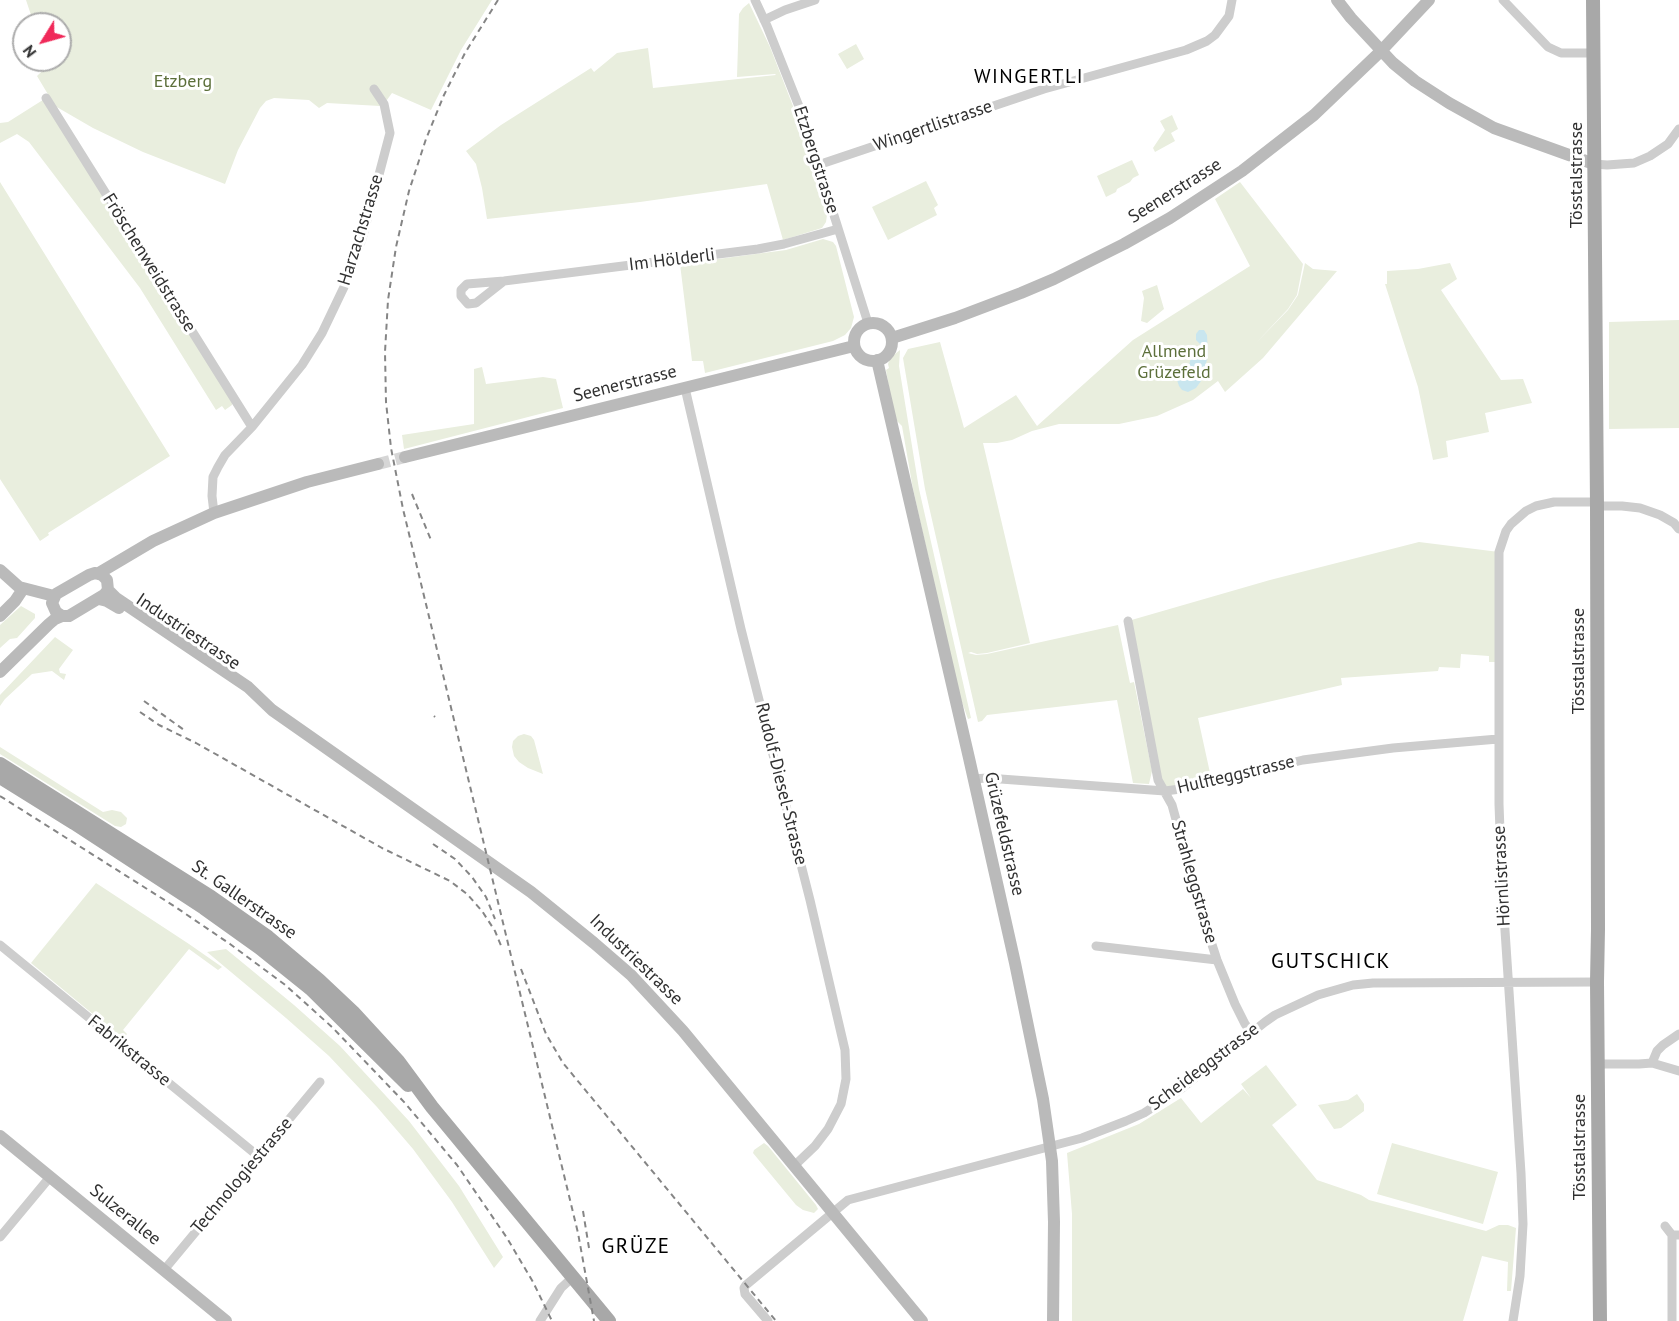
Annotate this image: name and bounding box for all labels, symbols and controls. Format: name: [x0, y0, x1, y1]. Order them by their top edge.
north arrow: [12, 12, 72, 72]
text: N: [18, 41, 40, 62]
district label: WINGERTLI: [974, 65, 1084, 89]
park label: Etzberg: [154, 71, 212, 93]
street label: Wingertlistrasse: [871, 96, 995, 156]
street label: Etzbergstrasse: [789, 104, 843, 216]
street label: Tösstalstrasse: [1566, 122, 1588, 228]
street label: Seenerstrasse: [1124, 154, 1226, 228]
street label: Harzachstrasse: [334, 172, 388, 288]
street label: Fröschenweidstrasse: [98, 190, 200, 336]
street label: Im Hölderli: [628, 244, 716, 276]
park label: Allmend Grüzefeld: [1137, 341, 1211, 384]
street label: Seenerstrasse: [571, 361, 679, 407]
street label: Industriestrasse: [132, 589, 244, 675]
street label: Tösstalstrasse: [1568, 608, 1590, 714]
street label: Rudolf-Diesel-Strasse: [750, 701, 812, 867]
street label: Hulfteggstrasse: [1175, 751, 1297, 799]
street label: Grüzefeldstrasse: [979, 770, 1029, 898]
street label: Strahleggstrasse: [1166, 818, 1222, 946]
street label: Hörnlistrasse: [1489, 825, 1515, 927]
street label: St. Gallerstrasse: [187, 856, 301, 944]
street label: Industriestrasse: [585, 910, 687, 1010]
district label: GUTSCHICK: [1271, 949, 1391, 975]
street label: Fabrikstrasse: [83, 1011, 175, 1091]
street label: Scheideggstrasse: [1145, 1019, 1263, 1115]
street label: Tösstalstrasse: [1569, 1094, 1591, 1200]
street label: Technologiestrasse: [187, 1113, 297, 1239]
street label: Sulzerallee: [85, 1180, 165, 1250]
district label: GRÜZE: [601, 1234, 671, 1260]

